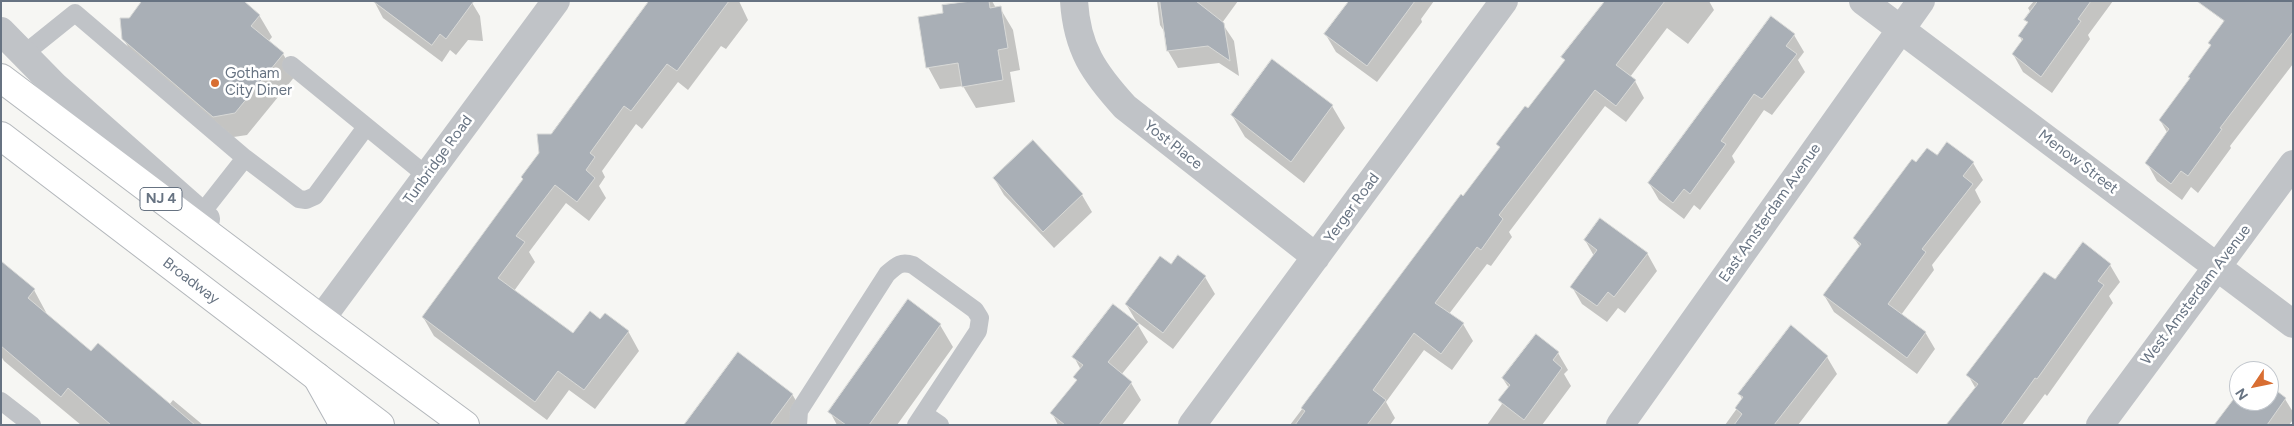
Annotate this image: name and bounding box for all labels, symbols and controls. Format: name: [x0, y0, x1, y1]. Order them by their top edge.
place label: Gotham City Diner: [225, 65, 292, 100]
marker: Gotham City Diner: [209, 77, 221, 89]
street label: Tunbridge Road: [400, 112, 476, 208]
street label: Yost Place: [1140, 117, 1206, 173]
street label: Menow Street: [2035, 126, 2121, 198]
street label: East Amsterdam Avenue: [1715, 140, 1825, 286]
street label: Yerger Road: [1321, 170, 1383, 246]
road number: NJ 4: [140, 188, 182, 210]
street label: West Amsterdam Avenue: [2137, 221, 2255, 369]
street label: Broadway: [159, 254, 223, 308]
north arrow: [2229, 361, 2279, 411]
text: N: [2232, 385, 2252, 403]

